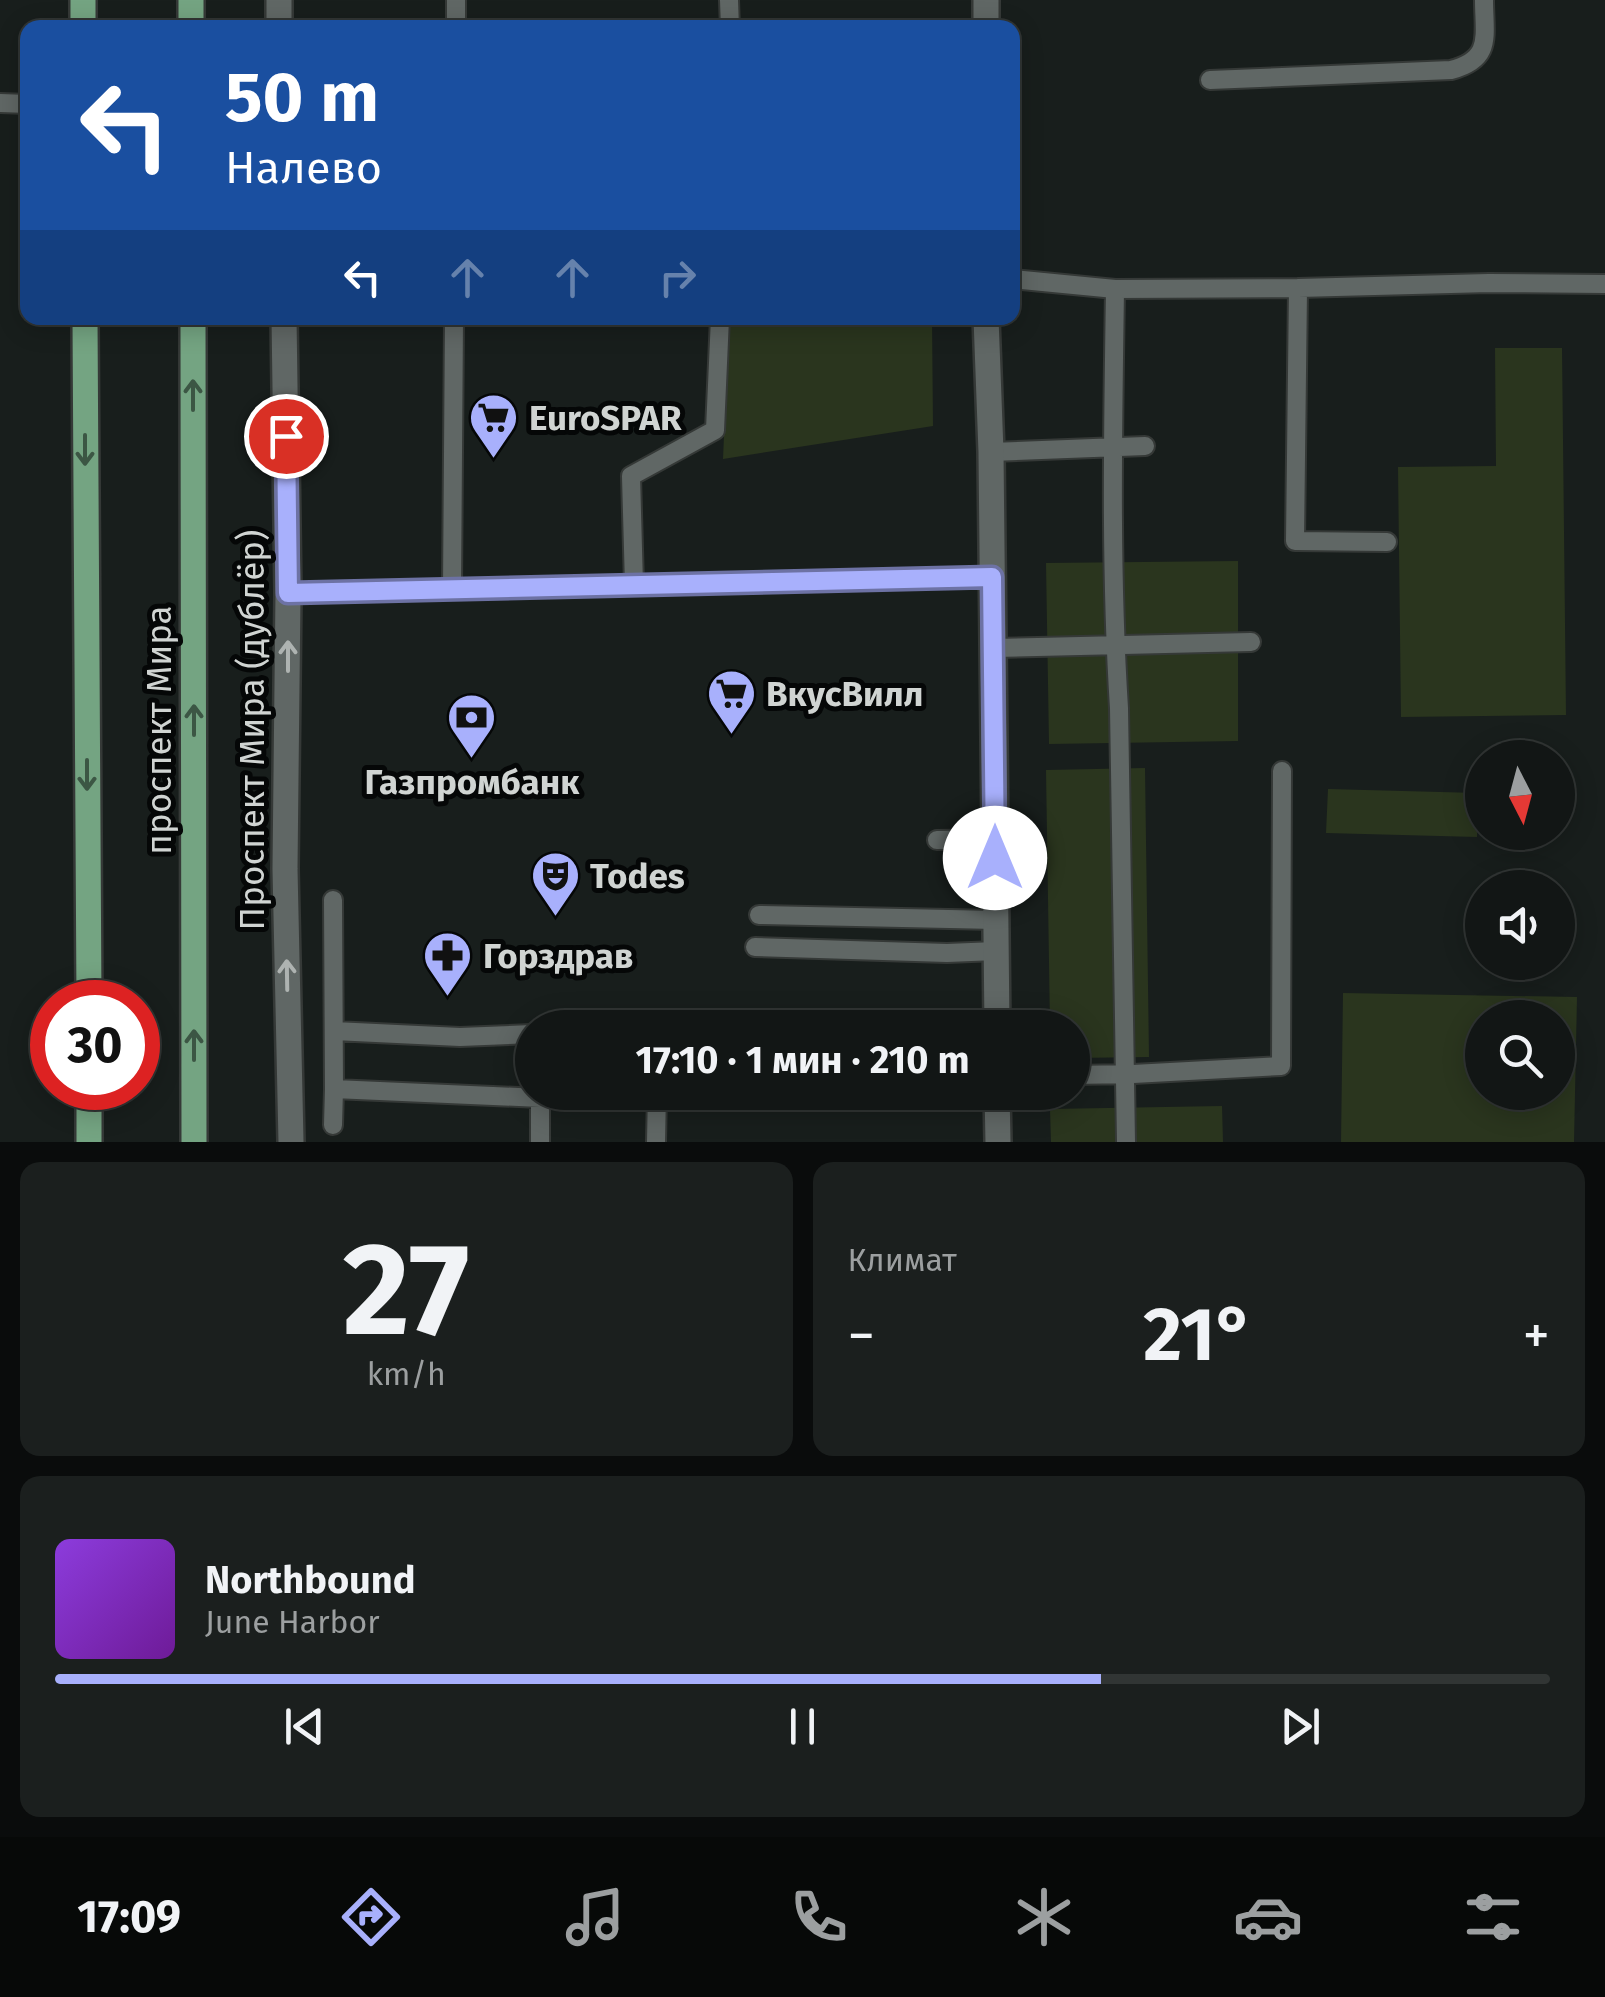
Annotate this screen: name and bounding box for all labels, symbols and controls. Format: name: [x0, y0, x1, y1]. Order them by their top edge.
text: 50 m: [225, 56, 379, 140]
icon: left: [60, 60, 190, 190]
text: Налево: [225, 141, 382, 195]
icon: left: [335, 250, 390, 305]
icon: ahead: [440, 250, 495, 305]
icon: ahead: [545, 250, 600, 305]
icon: right: [650, 250, 705, 305]
one-way arrow: [184, 379, 202, 412]
supermarket icon: EuroSPAR: [468, 392, 520, 460]
pin: [244, 394, 329, 479]
place label: EuroSPAR: [529, 397, 682, 439]
icon: arrive: [259, 409, 314, 464]
one-way arrow: [76, 432, 94, 465]
street label: Проспект Мира (дублёр): [231, 530, 273, 930]
street label: проспект Мира: [138, 605, 180, 855]
one-way arrow: [278, 640, 297, 672]
supermarket icon: ВкусВилл: [705, 668, 757, 736]
place label: ВкусВилл: [766, 673, 924, 715]
bank icon: Газпромбанк: [446, 692, 498, 760]
one-way arrow: [184, 704, 204, 736]
north arrow: [1465, 740, 1575, 850]
map controls: [1465, 740, 1575, 1110]
one-way arrow: [78, 758, 96, 790]
place label: Газпромбанк: [365, 761, 580, 803]
position arrow: [943, 806, 1047, 910]
theatre icon: Todes: [529, 850, 581, 918]
place label: Todes: [590, 855, 685, 897]
button: sound: [1465, 870, 1575, 980]
pharmacy icon: Горздрав: [422, 930, 474, 998]
place label: Горздрав: [483, 935, 634, 977]
one-way arrow: [278, 959, 297, 991]
speed limit sign: 30: [30, 980, 160, 1110]
button: search: [1465, 1000, 1575, 1110]
one-way arrow: [184, 1029, 204, 1062]
text: 17:10 · 1 мин · 210 m: [635, 1037, 970, 1083]
text: 27: [343, 1212, 470, 1368]
text: Климат: [848, 1241, 957, 1279]
text: 21°: [1143, 1290, 1254, 1380]
text: −: [848, 1303, 875, 1369]
text: +: [1523, 1303, 1550, 1369]
text: km/h: [367, 1355, 446, 1393]
text: Northbound: [205, 1557, 416, 1603]
text: June Harbor: [205, 1603, 380, 1641]
icon: previous: [277, 1699, 332, 1754]
icon: pause: [775, 1699, 830, 1754]
icon: next: [1273, 1699, 1328, 1754]
icon: directions: [336, 1882, 406, 1952]
icon: music: [560, 1882, 630, 1952]
icon: phone: [784, 1882, 854, 1952]
icon: climate: [1009, 1882, 1079, 1952]
icon: car: [1233, 1882, 1303, 1952]
icon: filters: [1458, 1882, 1528, 1952]
text: 17:09: [77, 1890, 181, 1944]

